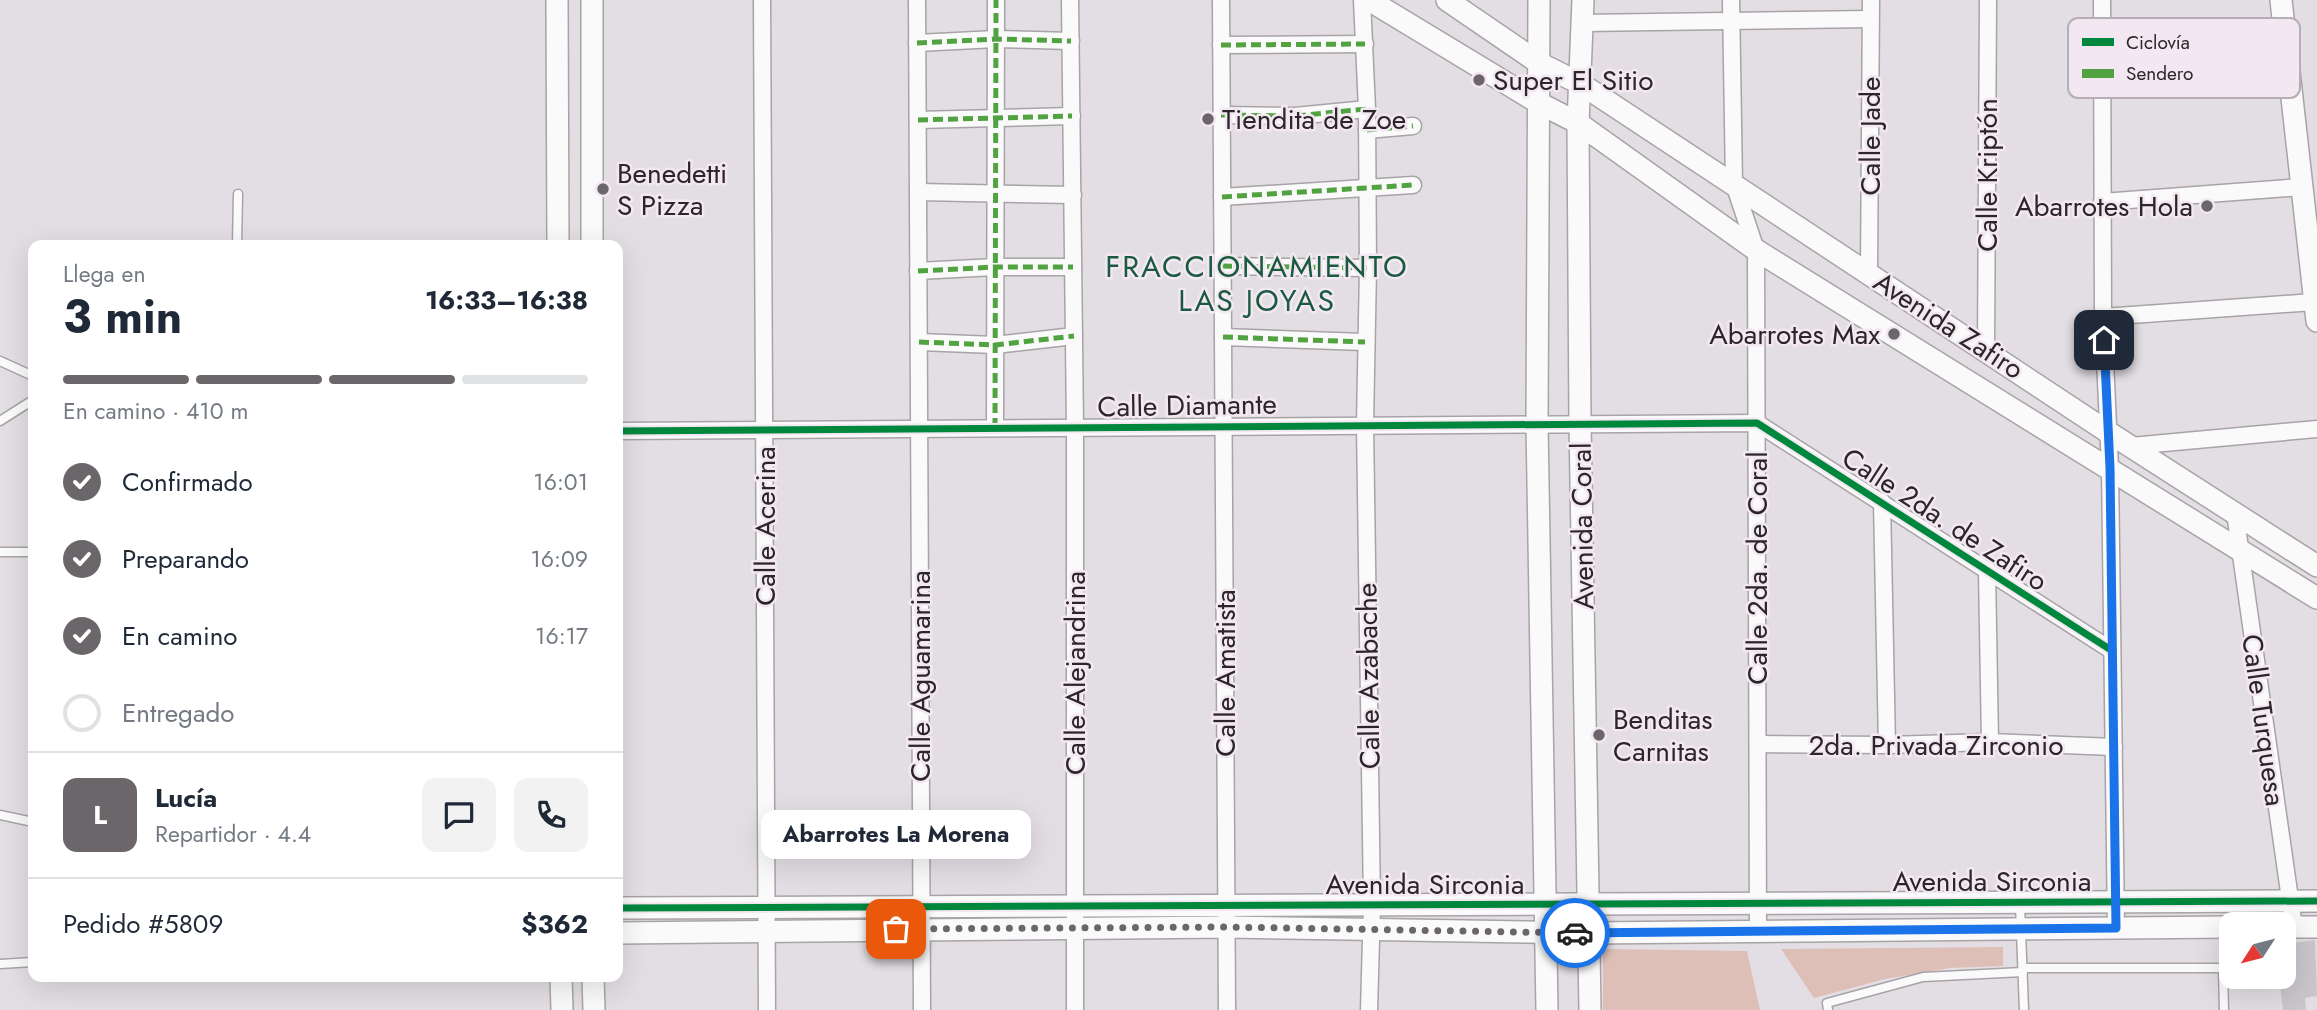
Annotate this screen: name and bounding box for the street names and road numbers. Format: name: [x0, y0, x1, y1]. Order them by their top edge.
street label: Calle Jade: [1850, 77, 1891, 195]
street label: Calle Kriptón: [1967, 98, 2008, 252]
street label: Avenida Zafiro: [1866, 261, 2032, 389]
street label: Calle Diamante: [1097, 383, 1277, 428]
street label: Calle 2da. de Zafiro: [1834, 437, 2056, 601]
street label: Avenida Coral: [1561, 442, 1604, 610]
street label: Calle Acerina: [745, 446, 786, 606]
street label: Calle 2da. de Coral: [1737, 451, 1778, 685]
street label: Calle Aguamarina: [900, 570, 941, 782]
street label: Calle Alejandrina: [1055, 571, 1096, 775]
street label: Calle Azabache: [1346, 582, 1391, 770]
street label: Calle Amatista: [1205, 589, 1246, 757]
street label: Calle Turquesa: [2231, 632, 2296, 809]
street label: 2da. Privada Zirconio: [1808, 725, 2064, 766]
street label: Avenida Sirconia: [1892, 861, 2092, 902]
street label: Avenida Sirconia: [1325, 864, 1525, 905]

